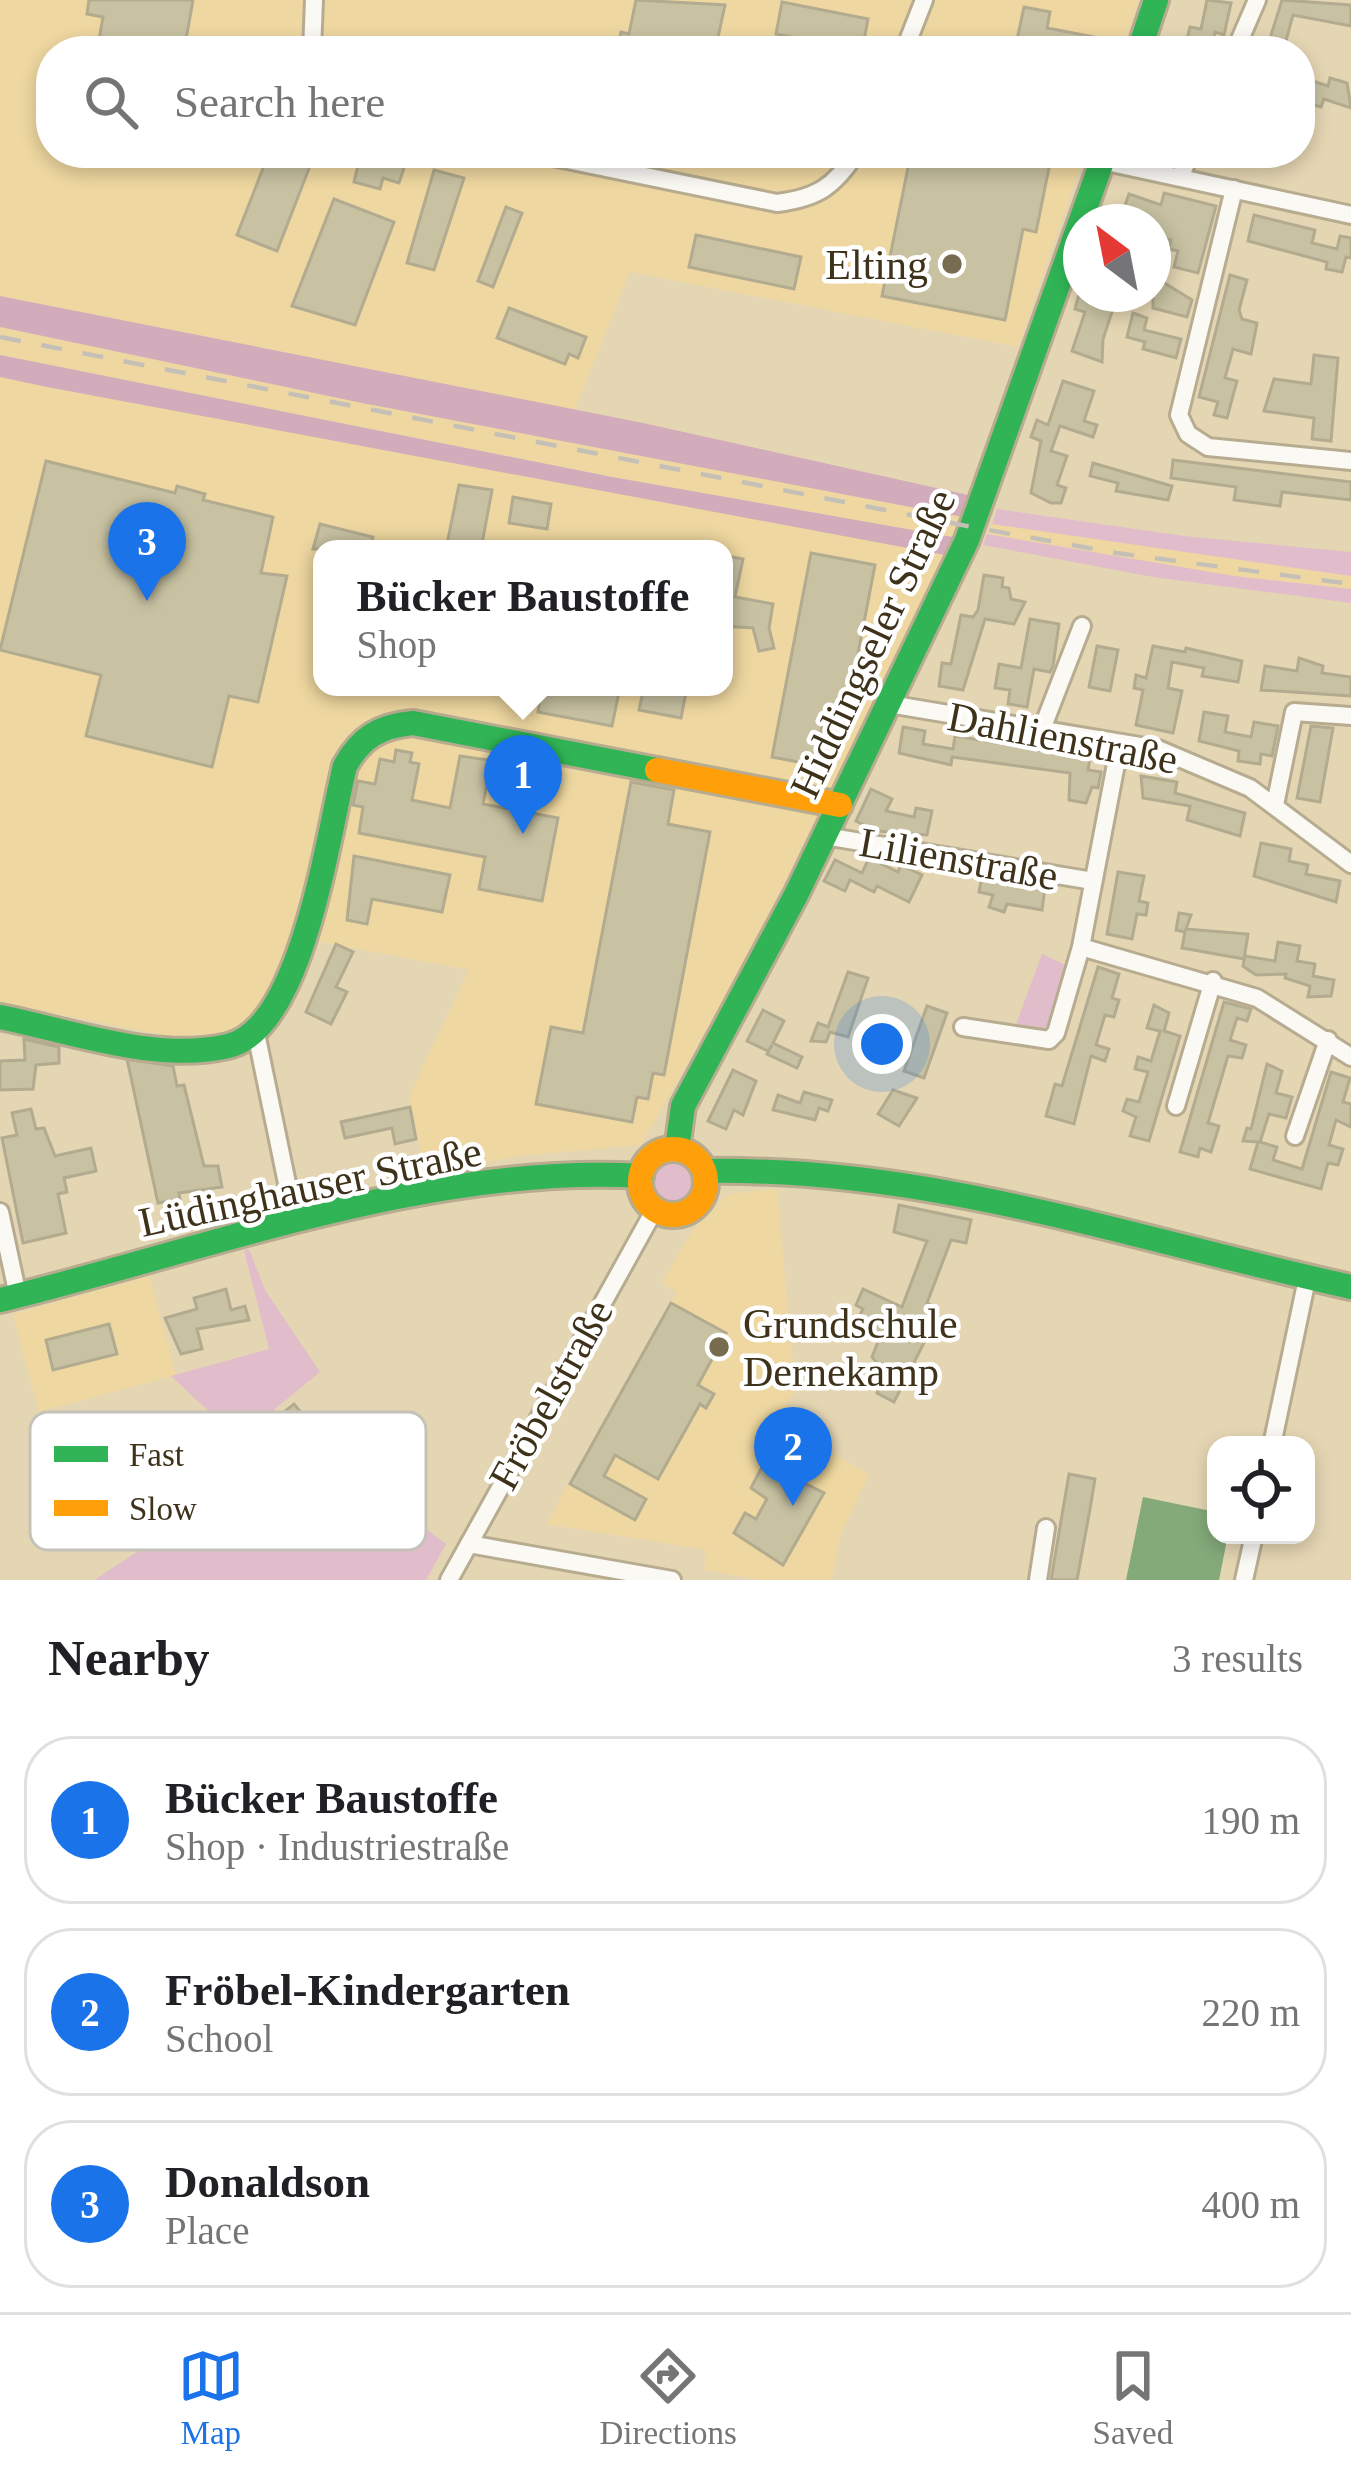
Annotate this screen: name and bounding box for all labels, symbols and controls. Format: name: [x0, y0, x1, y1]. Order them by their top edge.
search box: [36, 36, 1315, 168]
icon: search: [78, 69, 144, 135]
text: Search here: [174, 77, 385, 127]
north arrow: [1063, 204, 1171, 312]
place label: Elting: [825, 242, 928, 288]
marker: Elting: [939, 251, 965, 277]
street label: Hiddingseler Straße: [781, 482, 964, 805]
pin: 3: [108, 502, 186, 601]
popup: [313, 540, 733, 696]
text: Bücker Baustoffe: [357, 571, 689, 621]
text: Shop: [357, 623, 437, 666]
street label: Dahlienstraße: [944, 693, 1182, 783]
pin: 1: [484, 735, 562, 834]
street label: Lilienstraße: [856, 819, 1062, 899]
your location: [852, 1014, 912, 1074]
street label: Lüdinghauser Straße: [135, 1128, 486, 1246]
street label: Fröbelstraße: [480, 1292, 622, 1497]
place label: Grundschule Dernekamp: [743, 1301, 958, 1395]
marker: Grundschule Dernekamp: [706, 1334, 732, 1360]
pin: 2: [754, 1407, 832, 1506]
legend: [30, 1412, 426, 1550]
map controls: [1207, 1436, 1315, 1544]
button: locate: [1207, 1436, 1315, 1544]
text: Fast: [129, 1437, 184, 1473]
text: Slow: [129, 1491, 197, 1527]
text: Nearby: [48, 1630, 209, 1686]
text: 3 results: [1172, 1637, 1303, 1680]
text: Bücker Baustoffe: [165, 1773, 498, 1823]
text: 1: [80, 1799, 100, 1842]
text: 190 m: [1201, 1799, 1300, 1842]
text: Shop · Industriestraße: [165, 1825, 509, 1868]
text: Fröbel-Kindergarten: [165, 1965, 570, 2015]
text: 2: [80, 1991, 100, 2034]
text: 220 m: [1201, 1991, 1300, 2034]
text: School: [165, 2017, 273, 2060]
text: Donaldson: [165, 2157, 370, 2207]
text: 3: [80, 2183, 100, 2226]
text: 400 m: [1201, 2183, 1300, 2226]
text: Place: [165, 2209, 249, 2252]
tab: Map: [178, 2343, 244, 2452]
tab: Directions: [599, 2343, 737, 2452]
tab: Saved: [1093, 2343, 1173, 2452]

